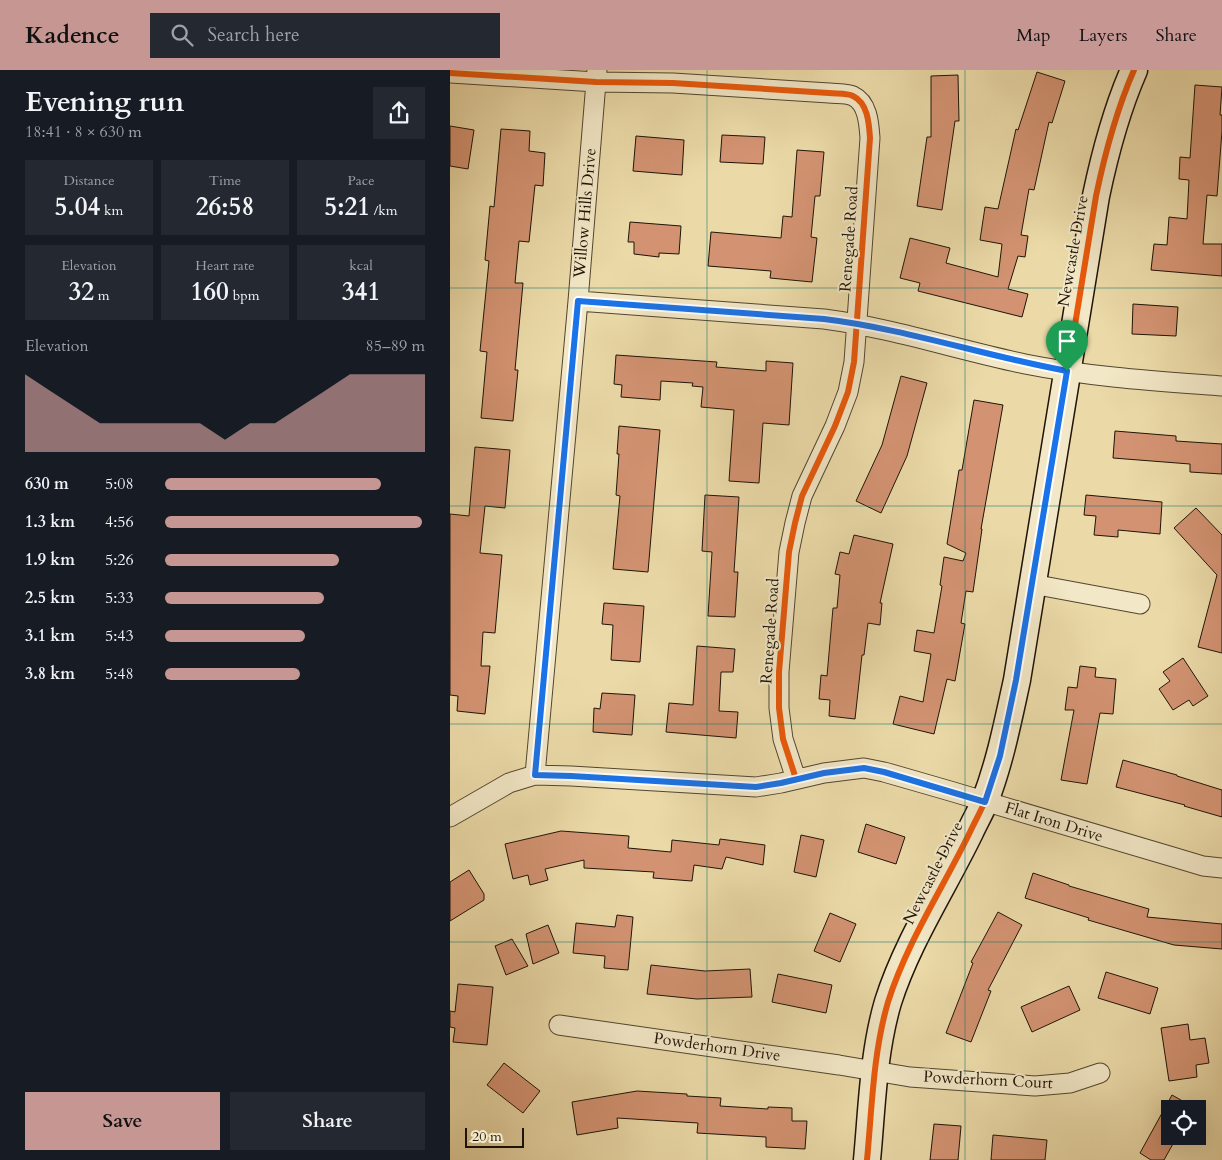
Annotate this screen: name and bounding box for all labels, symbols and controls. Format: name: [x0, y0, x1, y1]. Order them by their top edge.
search box: [150, 13, 500, 58]
text: Kadence: [25, 19, 120, 52]
icon: search: [168, 21, 196, 49]
text: Search here: [208, 22, 300, 48]
text: Map: [1016, 23, 1051, 48]
text: Layers: [1079, 23, 1128, 48]
text: Share: [1156, 23, 1197, 48]
text: Evening run: [25, 83, 184, 121]
button: share: [373, 87, 425, 139]
text: 18:41 · 8 × 630 m: [25, 121, 142, 143]
street label: Willow Hills Drive: [568, 147, 602, 280]
text: Distance: [63, 171, 115, 190]
text: Time: [209, 171, 241, 190]
text: Pace: [347, 171, 375, 190]
street label: Renegade Road: [834, 185, 864, 293]
text: 5.04: [55, 190, 100, 224]
text: 26:58: [196, 190, 254, 224]
text: 5:21: [324, 190, 370, 224]
street label: Newcastle Drive: [1052, 194, 1094, 308]
text: km: [100, 201, 123, 220]
text: /km: [370, 201, 398, 220]
text: Elevation: [61, 256, 117, 275]
text: Heart rate: [195, 256, 255, 275]
text: kcal: [349, 256, 373, 275]
text: 32: [68, 275, 94, 309]
text: 160: [191, 275, 229, 309]
text: 341: [342, 275, 380, 309]
text: m: [94, 286, 110, 305]
text: bpm: [229, 286, 260, 305]
pin: [1046, 320, 1088, 371]
icon: arrive: [1053, 327, 1081, 355]
text: Elevation: [25, 335, 89, 357]
text: 85–89 m: [366, 335, 425, 357]
text: 630 m: [25, 473, 69, 495]
text: 5:08: [105, 473, 134, 495]
text: 1.3 km: [25, 511, 75, 533]
text: 4:56: [105, 511, 134, 533]
text: 1.9 km: [25, 549, 75, 571]
text: 5:26: [105, 549, 134, 571]
street label: Renegade Road: [755, 577, 785, 685]
text: 2.5 km: [25, 587, 75, 609]
text: 5:33: [105, 587, 134, 609]
text: 3.1 km: [25, 625, 75, 647]
text: 5:43: [105, 625, 134, 647]
text: 3.8 km: [25, 663, 75, 685]
text: 5:48: [105, 663, 134, 685]
street label: Flat Iron Drive: [1002, 797, 1106, 847]
street label: Newcastle Drive: [898, 818, 968, 928]
street label: Powderhorn Drive: [652, 1027, 782, 1067]
street label: Powderhorn Court: [923, 1066, 1053, 1094]
button: Save: [25, 1092, 220, 1150]
button: Share: [230, 1092, 425, 1150]
map controls: [1161, 1100, 1206, 1145]
button: locate: [1161, 1100, 1206, 1145]
scale bar: [465, 1125, 524, 1148]
text: 20 m: [472, 1127, 502, 1146]

